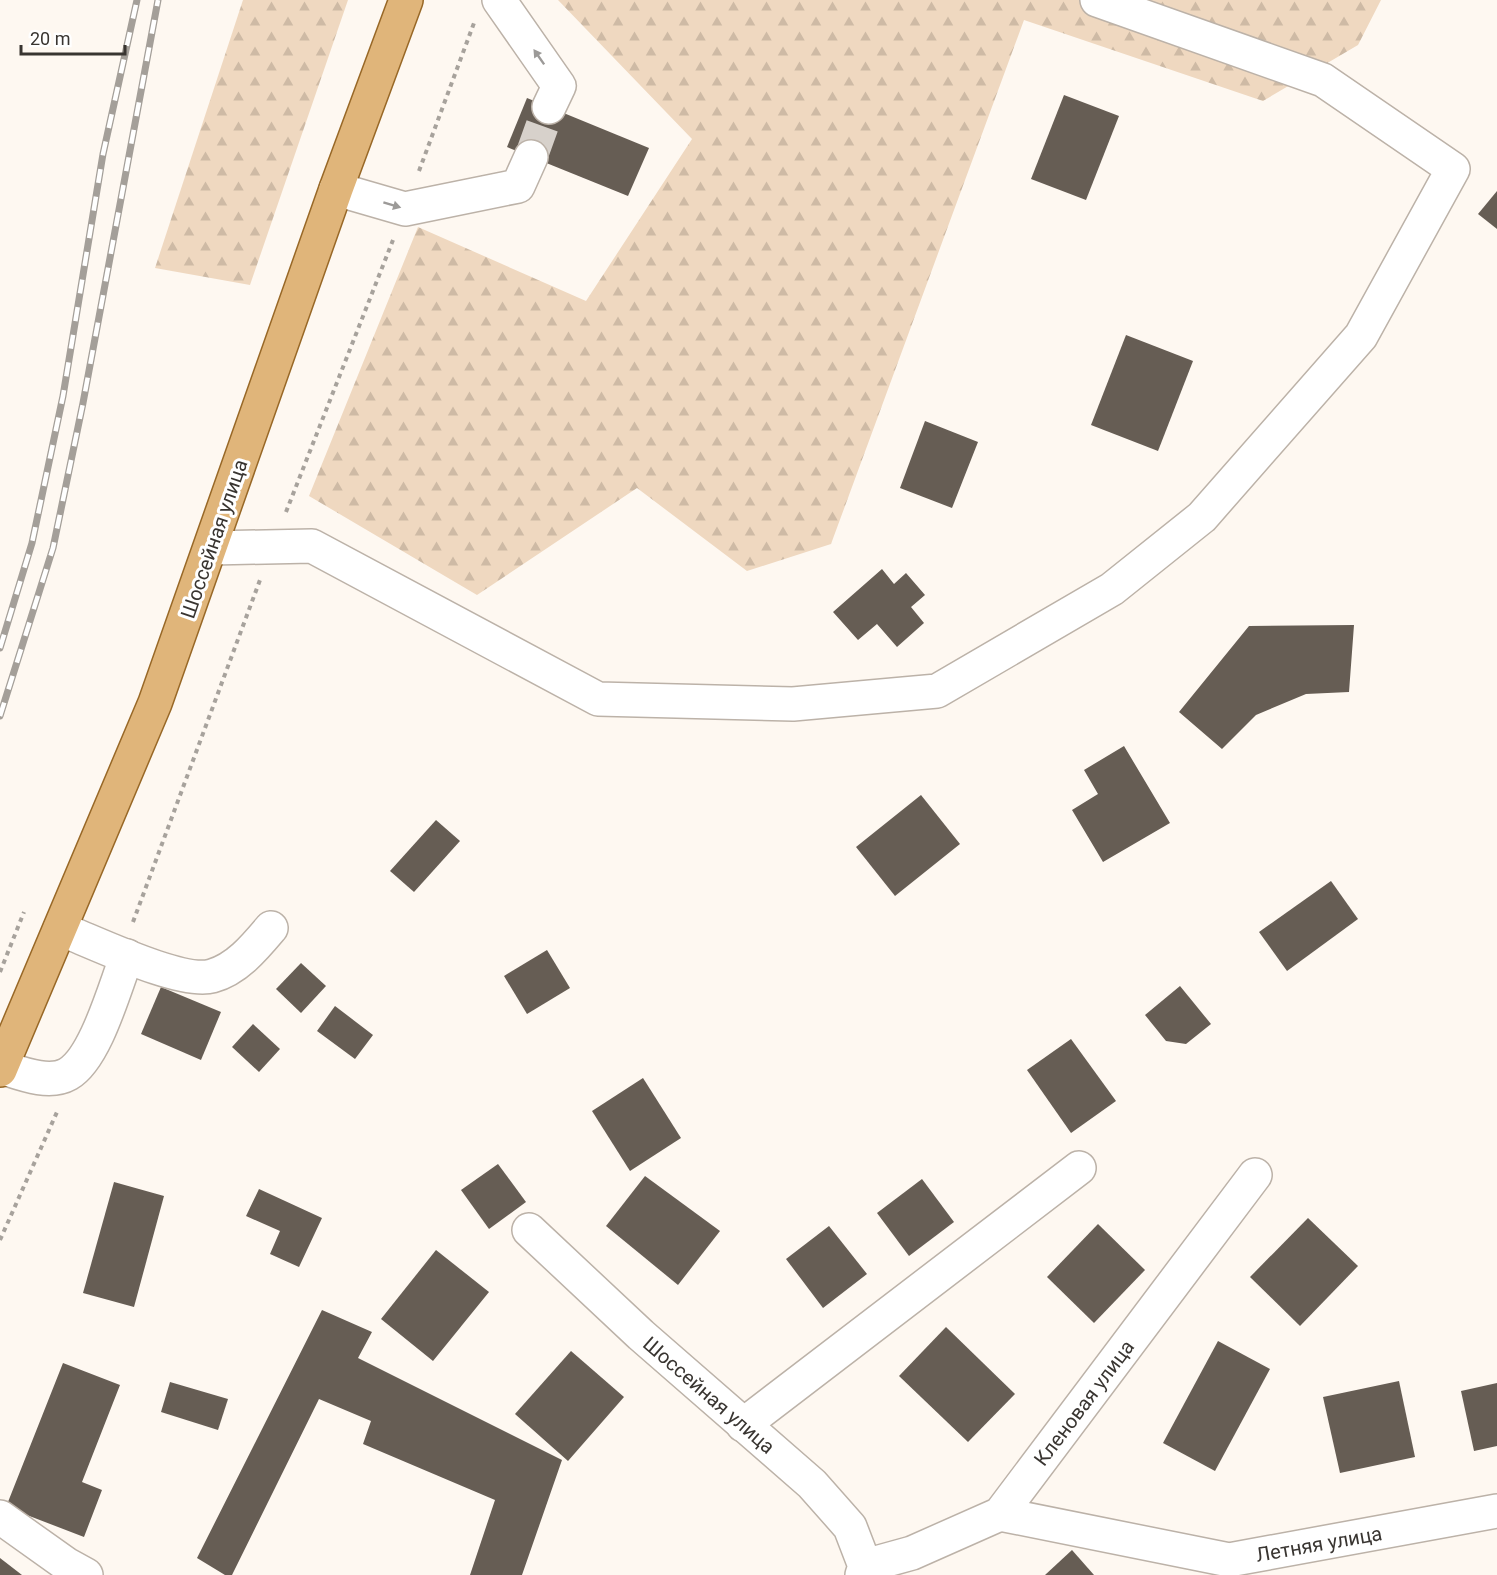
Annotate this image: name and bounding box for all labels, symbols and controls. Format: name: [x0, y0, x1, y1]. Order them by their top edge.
scale bar: [21, 18, 124, 56]
text: 20 m: [30, 28, 70, 49]
one-way arrow: [534, 49, 545, 65]
one-way arrow: [383, 201, 401, 210]
street label: Шоссейная улица: [176, 456, 252, 622]
street label: Шоссейная улица: [638, 1331, 780, 1459]
street label: Кленовая улица: [1029, 1335, 1139, 1471]
street label: Летняя улица: [1254, 1521, 1384, 1567]

